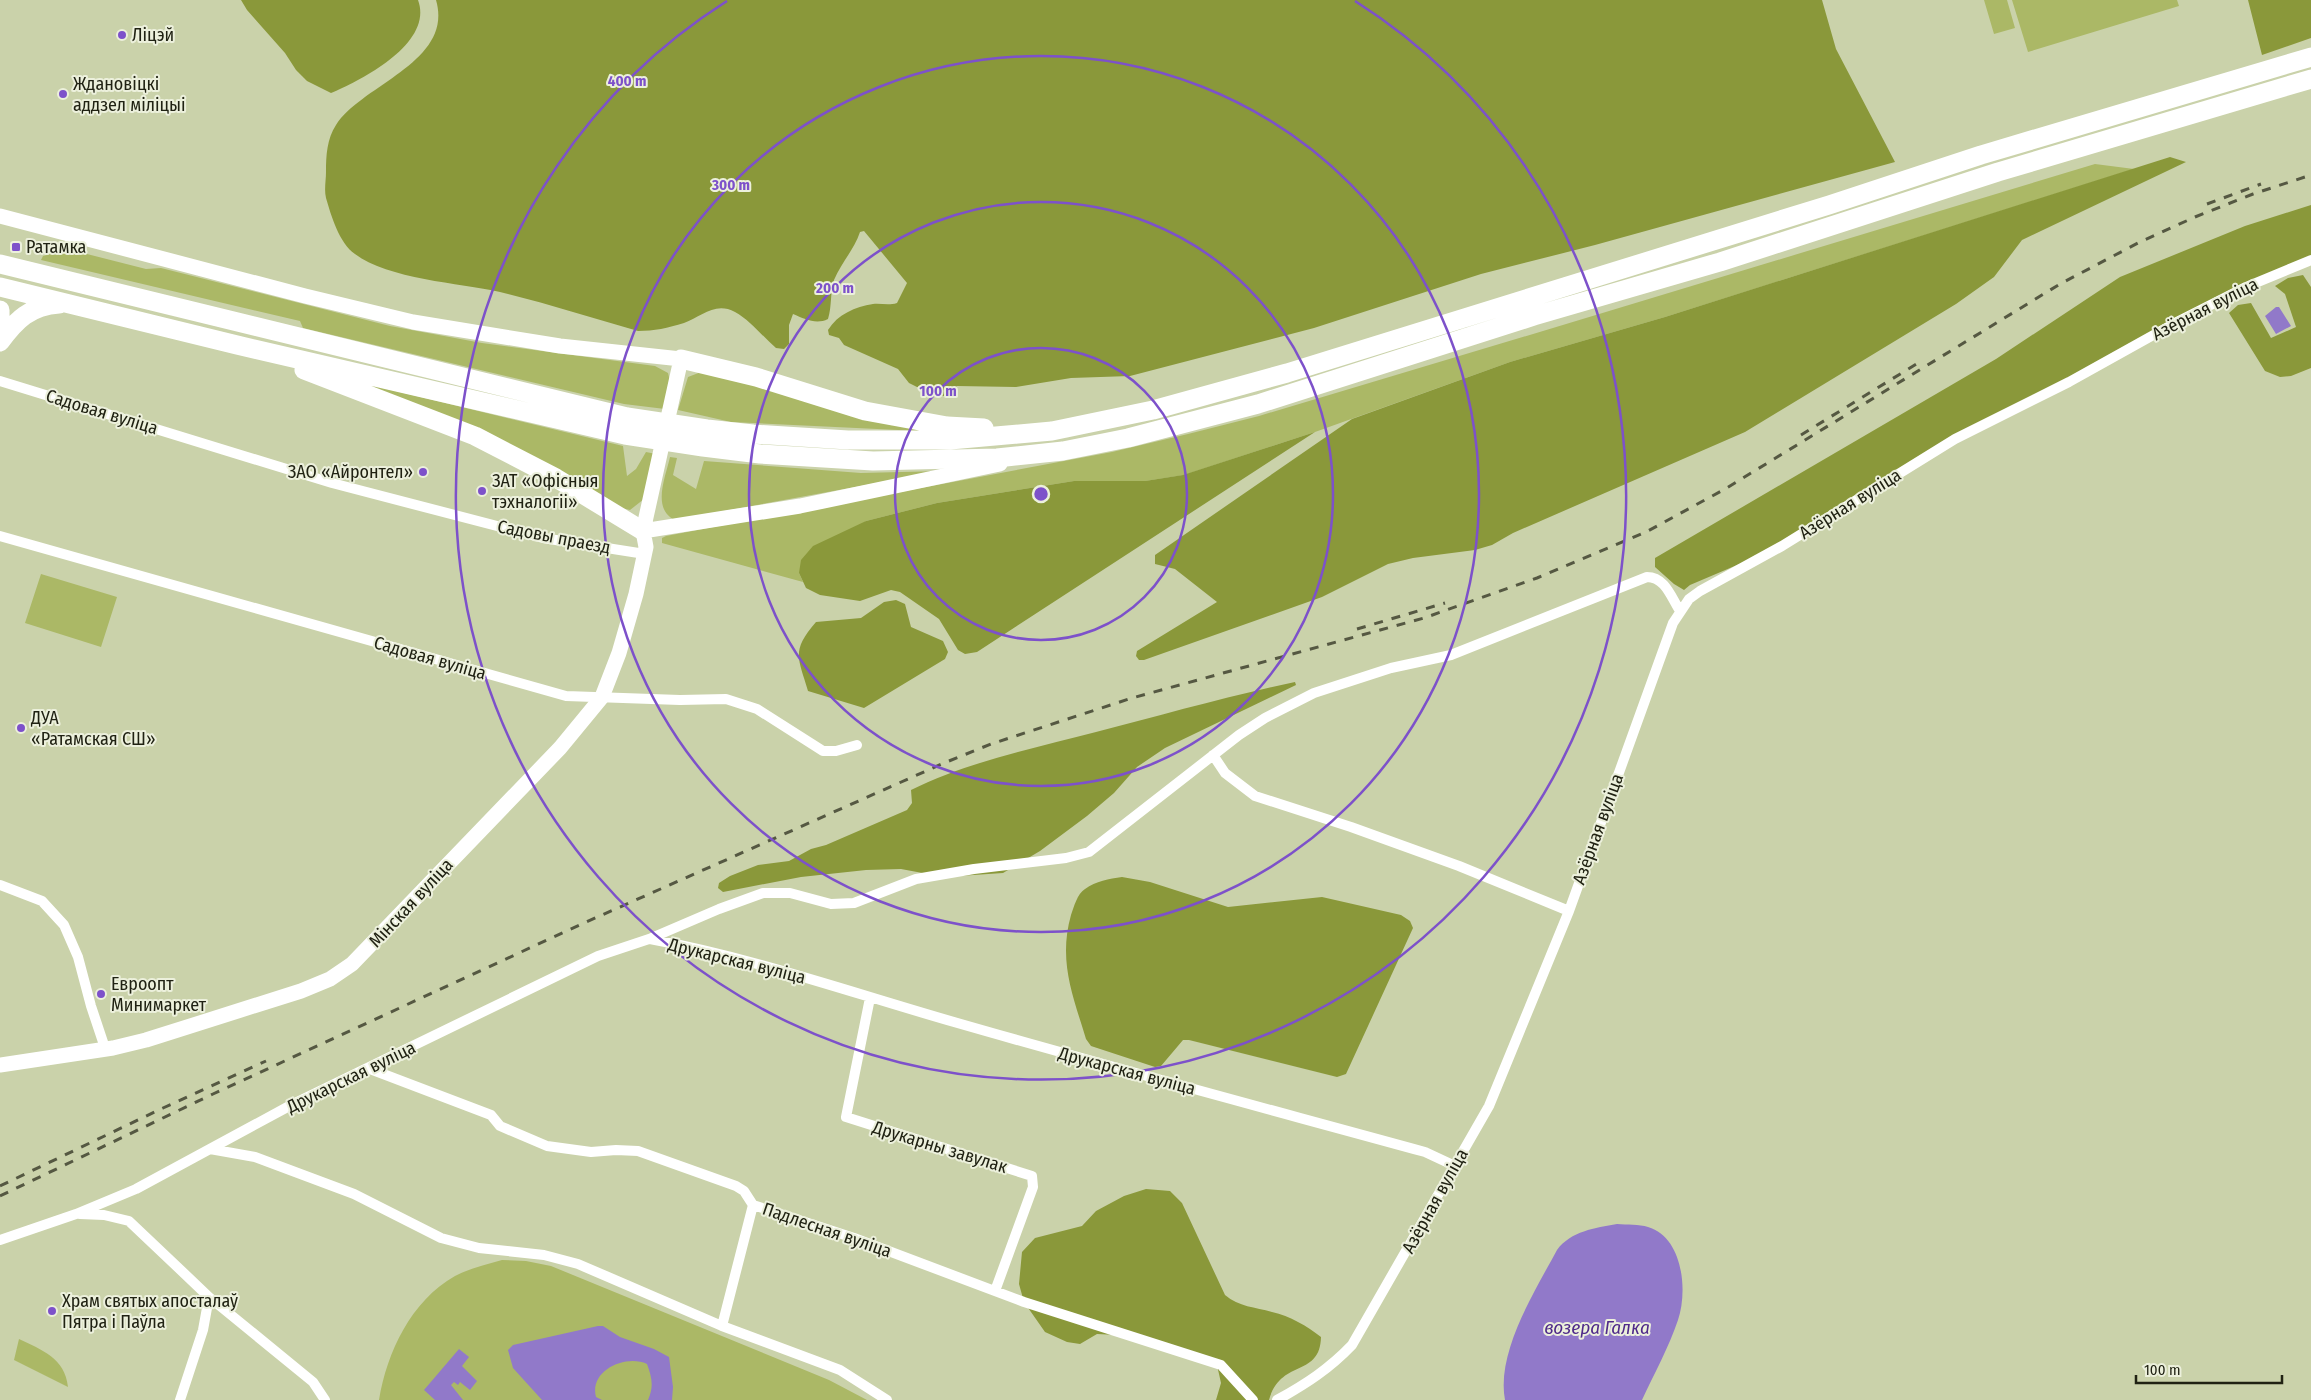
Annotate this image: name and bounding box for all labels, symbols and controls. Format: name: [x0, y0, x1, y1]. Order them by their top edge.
place label: Ліцэй: [132, 24, 174, 46]
marker: Ліцэй: [116, 29, 128, 41]
text: 400 m: [608, 72, 646, 90]
place label: Ждановіцкі аддзел міліцыі: [73, 73, 186, 116]
marker: Ждановіцкі аддзел міліцыі: [57, 88, 69, 100]
text: 300 m: [711, 176, 750, 194]
place label: Ратамка: [26, 236, 87, 258]
marker: Ратамка: [10, 241, 22, 253]
street label: Азёрная вуліца: [2148, 273, 2262, 345]
text: 200 m: [815, 279, 854, 297]
text: 100 m: [919, 382, 957, 400]
street label: Садовая вуліца: [43, 385, 161, 440]
place label: ЗАО «Айронтел»: [288, 461, 413, 483]
street label: Азёрная вуліца: [1795, 464, 1905, 544]
marker: ЗАО «Айронтел»: [417, 466, 429, 478]
place label: ЗАТ «Офісныя тэхналогіі»: [492, 470, 599, 513]
marker: ЗАТ «Офісныя тэхналогіі»: [476, 485, 488, 497]
centre of rings: [1032, 485, 1050, 503]
street label: Садовы праезд: [496, 515, 612, 559]
street label: Садовая вуліца: [371, 631, 489, 685]
place label: ДУА «Ратамская СШ»: [30, 707, 156, 750]
marker: ДУА «Ратамская СШ»: [15, 722, 27, 734]
street label: Азёрная вуліца: [1568, 770, 1628, 887]
street label: Мінская вуліца: [364, 854, 458, 952]
street label: Друкарская вуліца: [665, 933, 808, 989]
place label: Евроопт Минимаркет: [111, 973, 207, 1016]
marker: Евроопт Минимаркет: [95, 988, 107, 1000]
street label: Друкарская вуліца: [282, 1036, 419, 1118]
street label: Друкарская вуліца: [1055, 1042, 1198, 1100]
street label: Друкарны завулак: [869, 1116, 1011, 1178]
street label: Азёрная вуліца: [1397, 1145, 1473, 1257]
street label: Падлесная вуліца: [760, 1198, 895, 1262]
place label: Храм святых апосталаў Пятра і Паўла: [62, 1290, 238, 1333]
marker: Храм святых апосталаў Пятра і Паўла: [46, 1305, 58, 1317]
water label: возера Галка: [1544, 1316, 1650, 1339]
scale bar: [2136, 1352, 2282, 1384]
text: 100 m: [2144, 1361, 2181, 1379]

